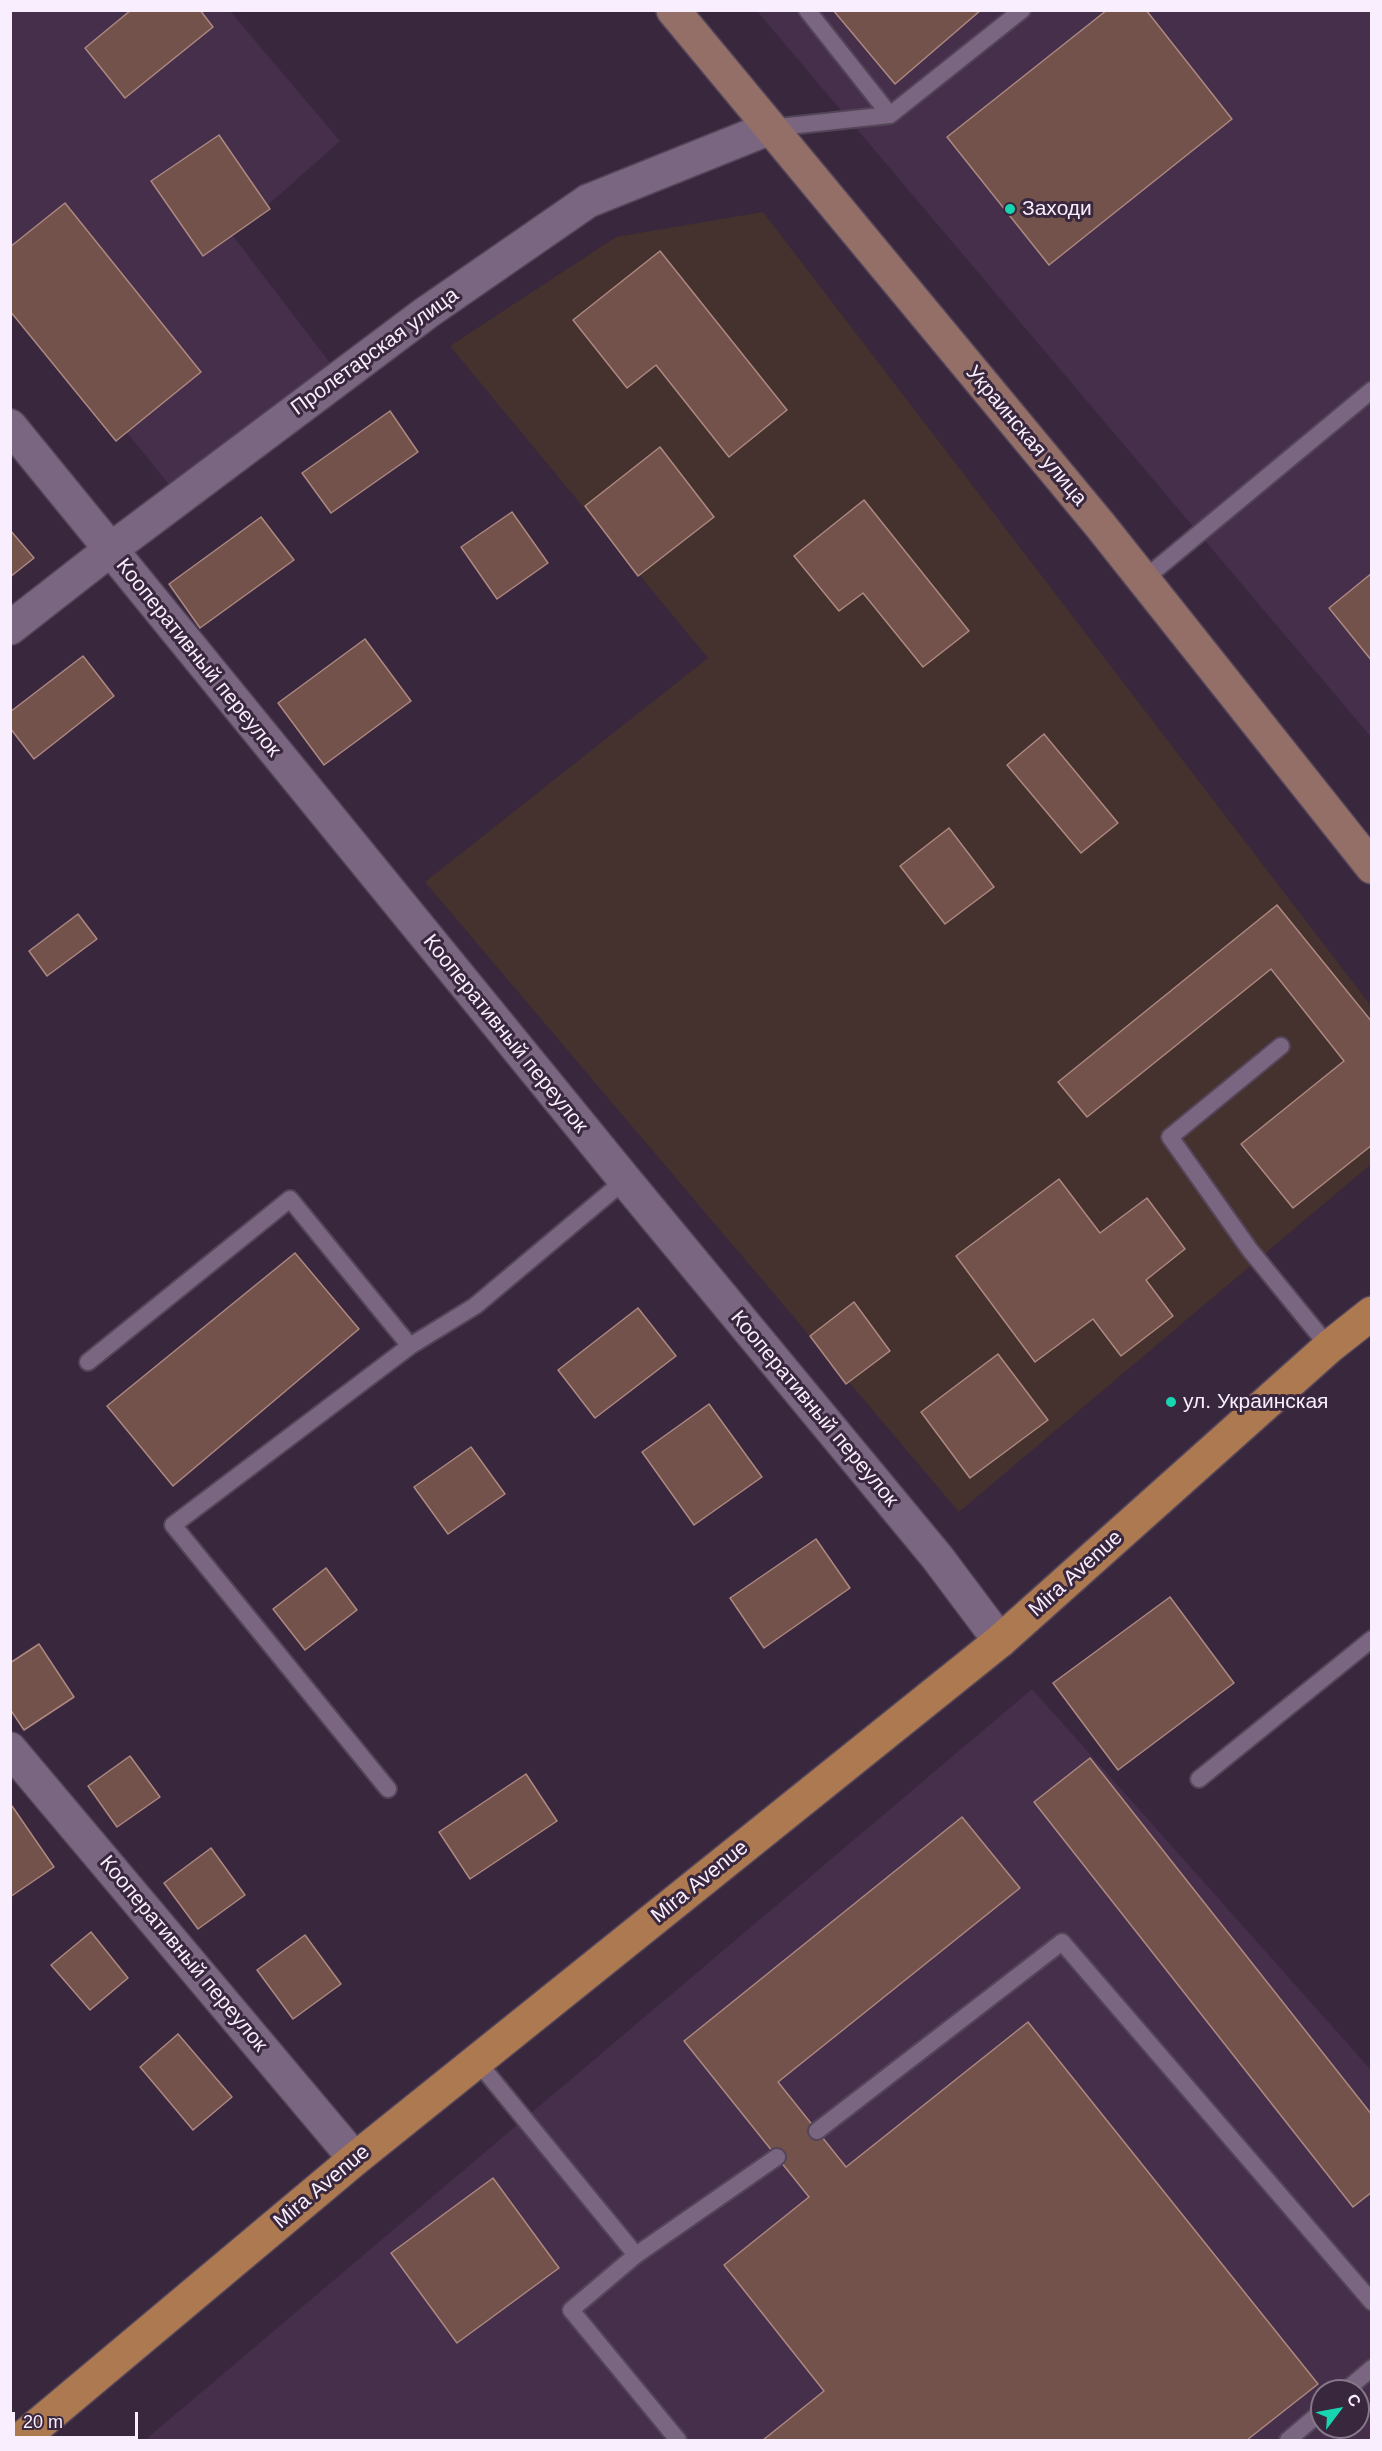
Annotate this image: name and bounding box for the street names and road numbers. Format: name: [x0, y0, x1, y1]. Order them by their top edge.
street label: Пролетарская улица: [286, 283, 464, 421]
street label: Украинская улица: [960, 361, 1092, 511]
street label: Кооперативный переулок: [110, 554, 286, 762]
street label: Кооперативный переулок: [417, 930, 593, 1138]
street label: Кооперативный переулок: [725, 1306, 903, 1512]
street label: Mira Avenue: [1024, 1525, 1128, 1623]
street label: Mira Avenue: [646, 1835, 754, 1929]
street label: Кооперативный переулок: [94, 1851, 272, 2057]
street label: Mira Avenue: [269, 2140, 375, 2234]

